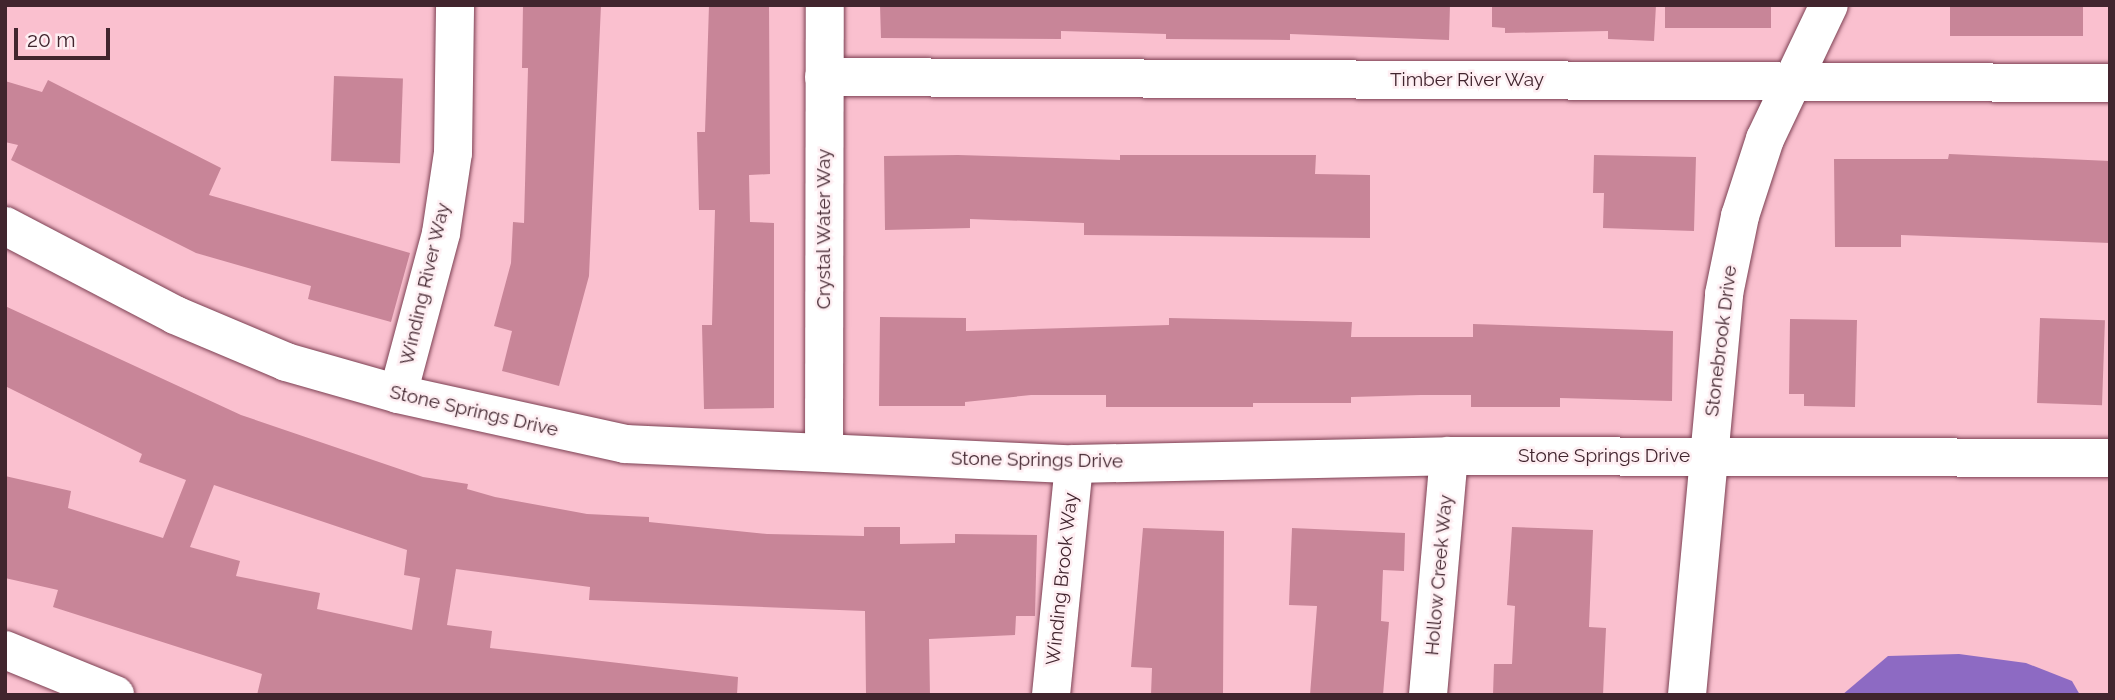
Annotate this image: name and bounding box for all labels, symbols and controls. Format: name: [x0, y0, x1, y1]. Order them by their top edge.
scale bar: [18, 14, 114, 58]
text: 20 m: [27, 27, 75, 52]
street label: Timber River Way: [1389, 69, 1545, 91]
street label: Crystal Water Way: [813, 148, 835, 310]
street label: Winding River Way: [395, 200, 455, 368]
street label: Stonebrook Drive: [1700, 264, 1742, 418]
street label: Stone Springs Drive: [388, 381, 560, 441]
street label: Stone Springs Drive: [1518, 445, 1690, 467]
street label: Stone Springs Drive: [951, 447, 1123, 473]
street label: Winding Brook Way: [1042, 491, 1082, 667]
street label: Hollow Creek Way: [1421, 493, 1457, 657]

